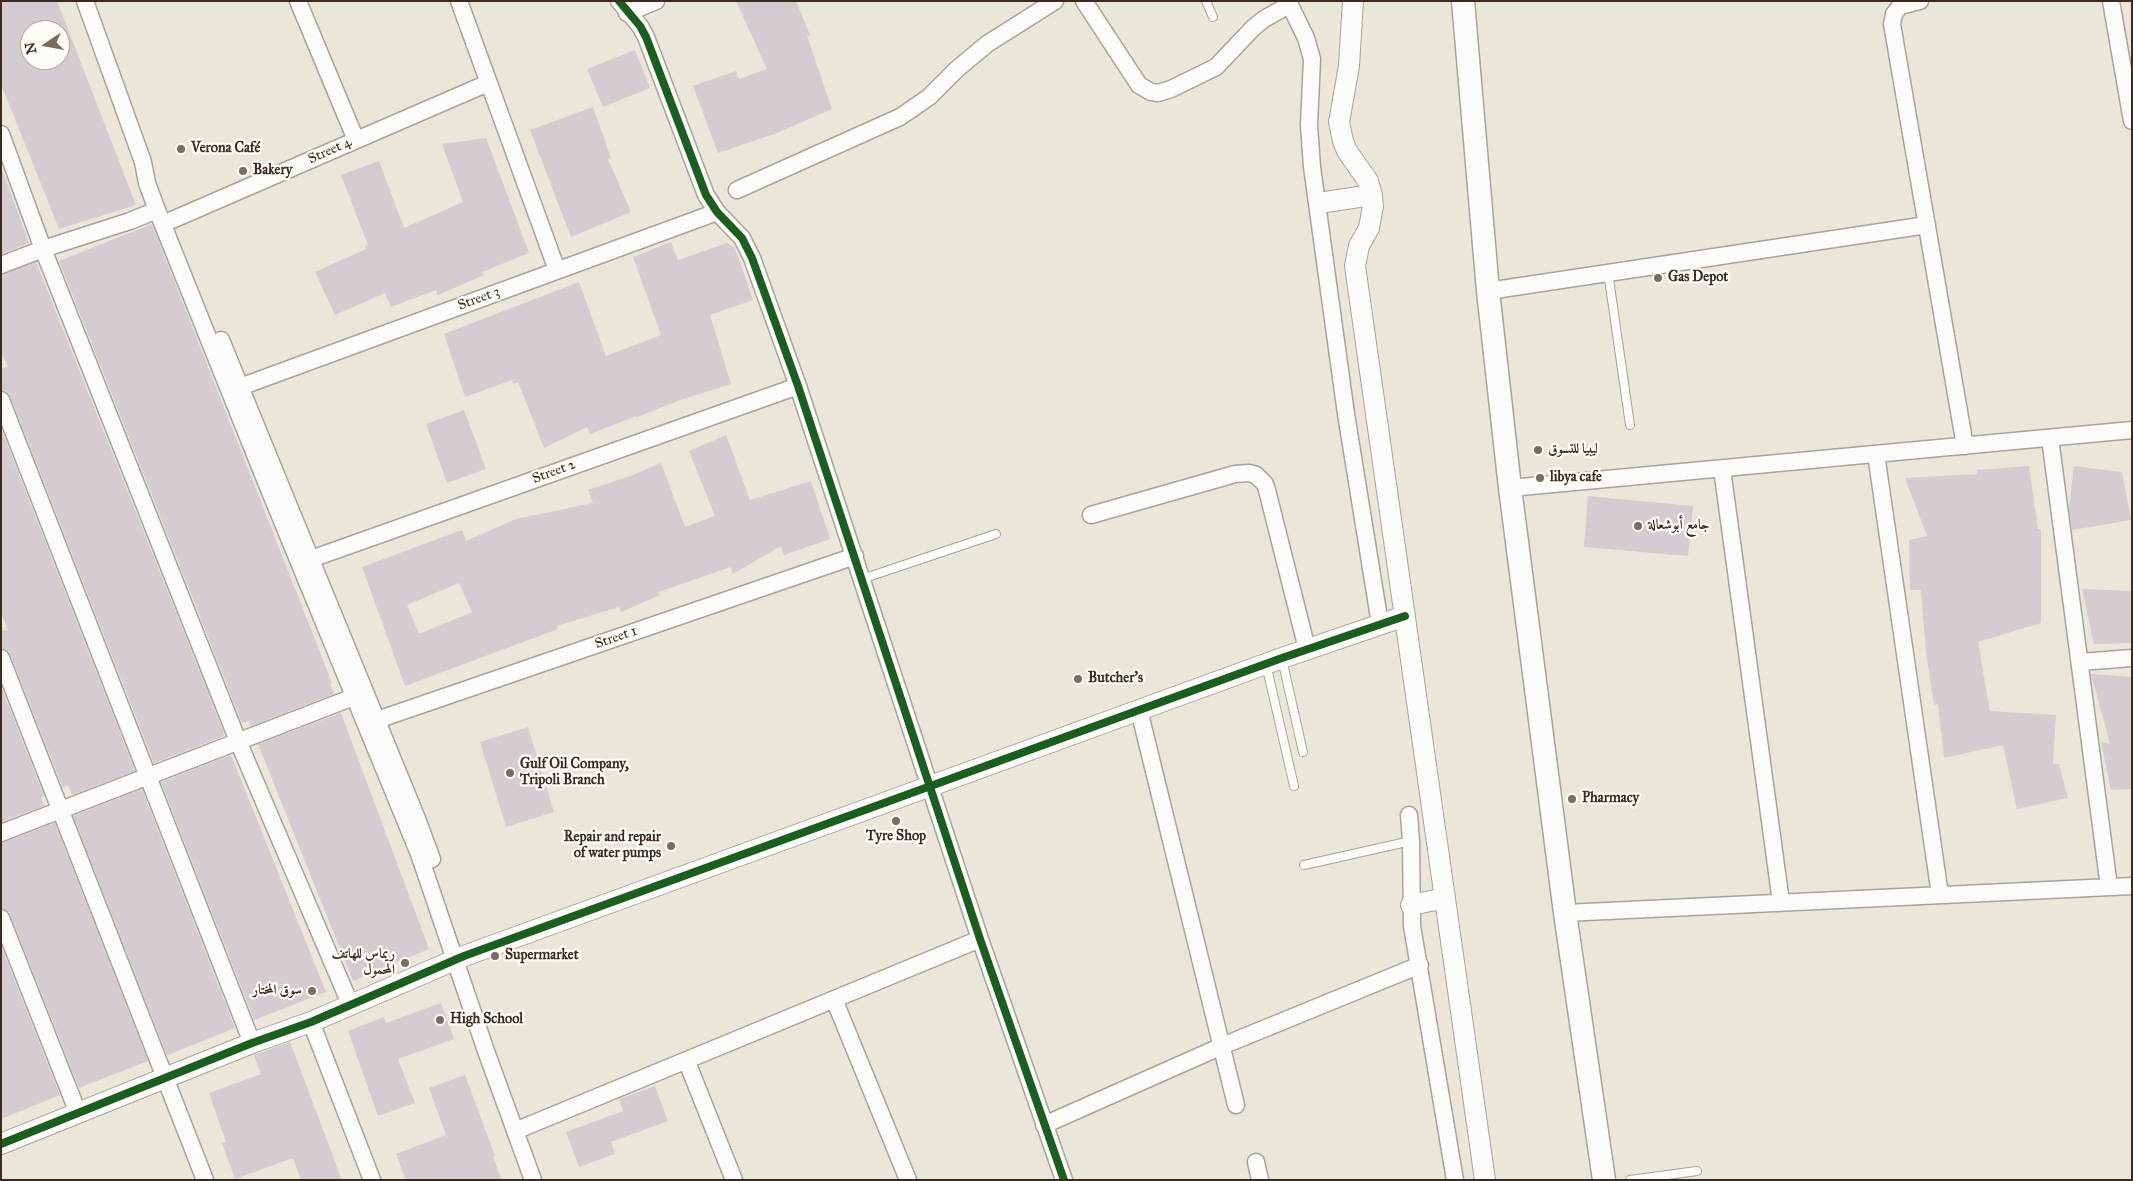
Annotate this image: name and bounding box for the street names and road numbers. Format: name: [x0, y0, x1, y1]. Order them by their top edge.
street label: Street 4: [306, 134, 354, 168]
street label: Street 3: [456, 284, 502, 314]
street label: Street 2: [530, 456, 578, 488]
street label: Street 1: [593, 623, 639, 653]

